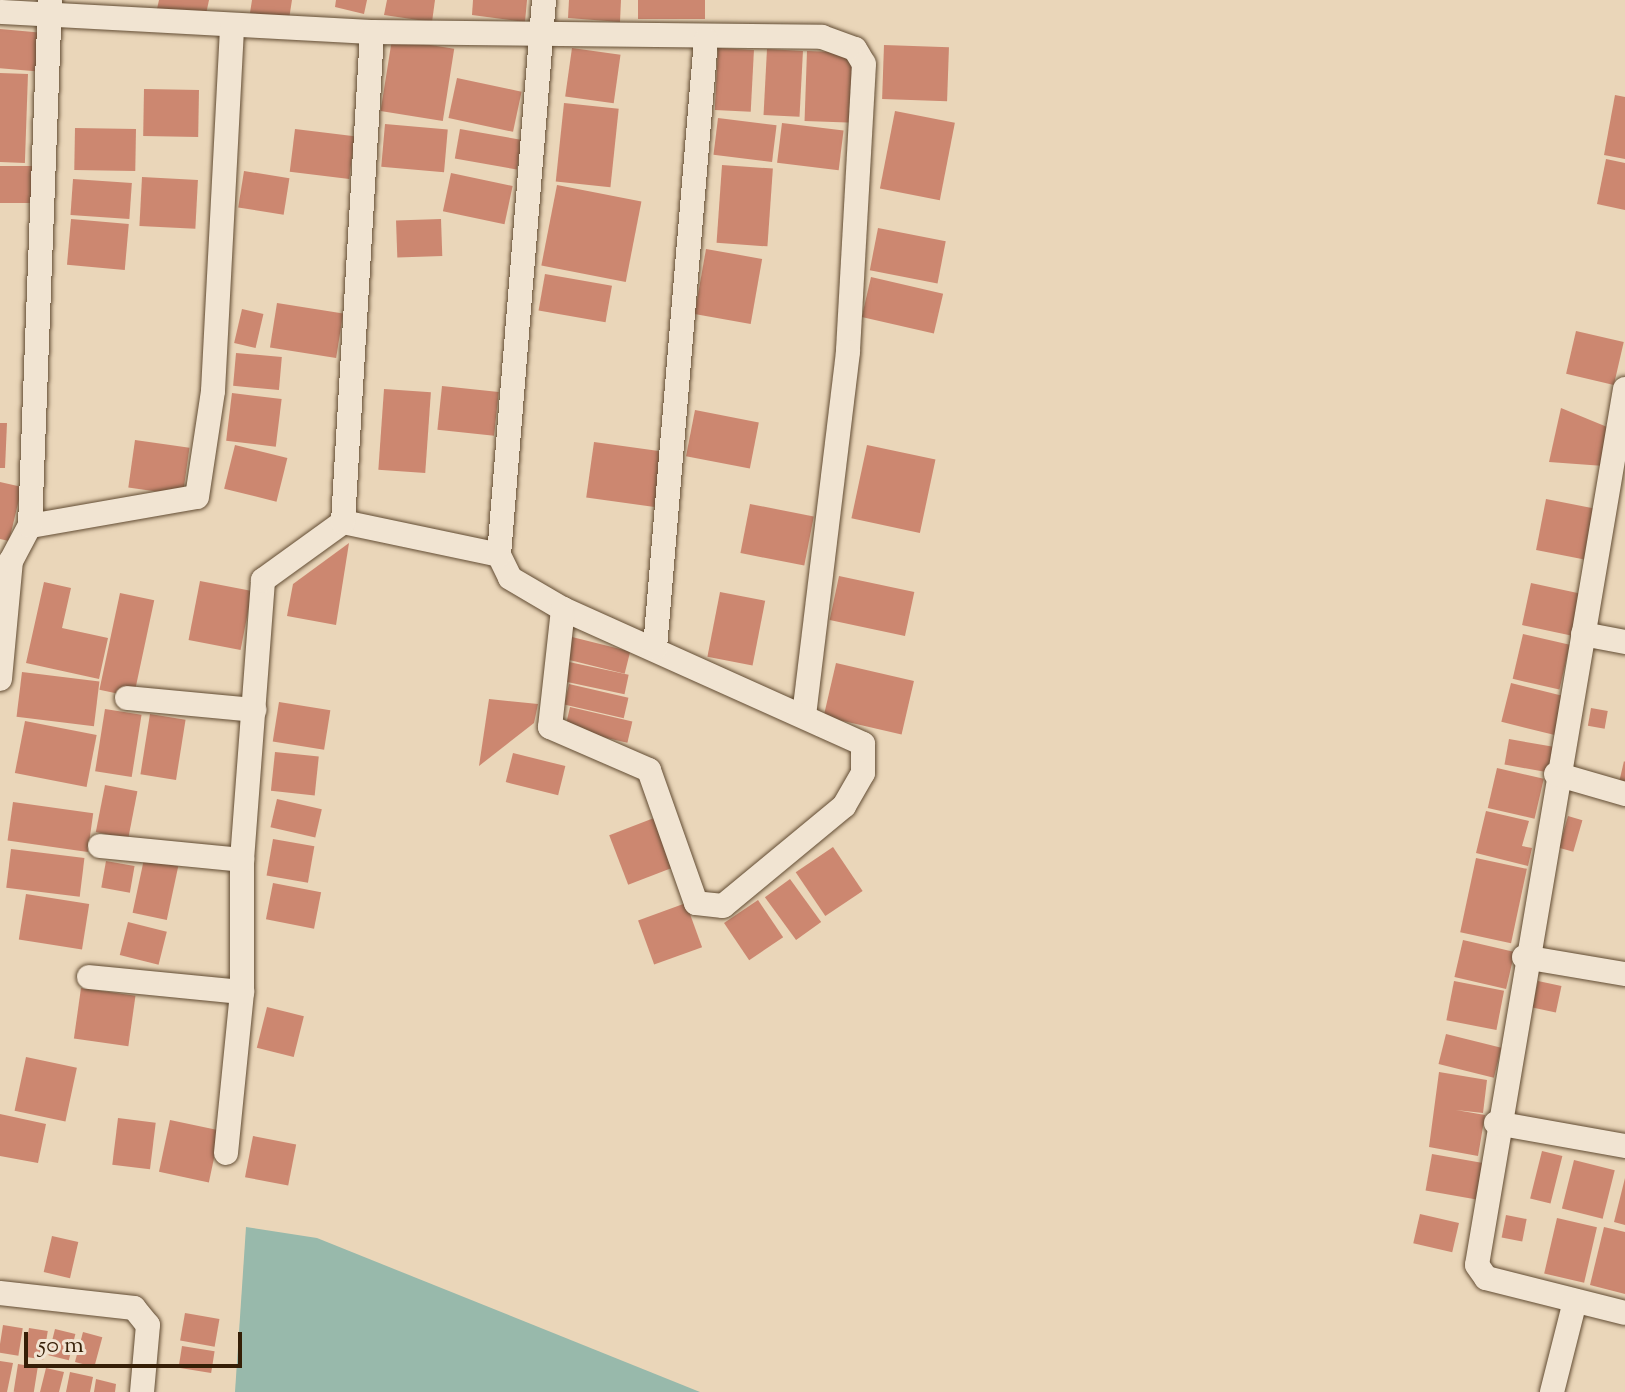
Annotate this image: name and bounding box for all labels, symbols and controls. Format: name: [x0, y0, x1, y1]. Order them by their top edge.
scale bar: [28, 1316, 246, 1366]
text: 50 m: [38, 1329, 84, 1363]

